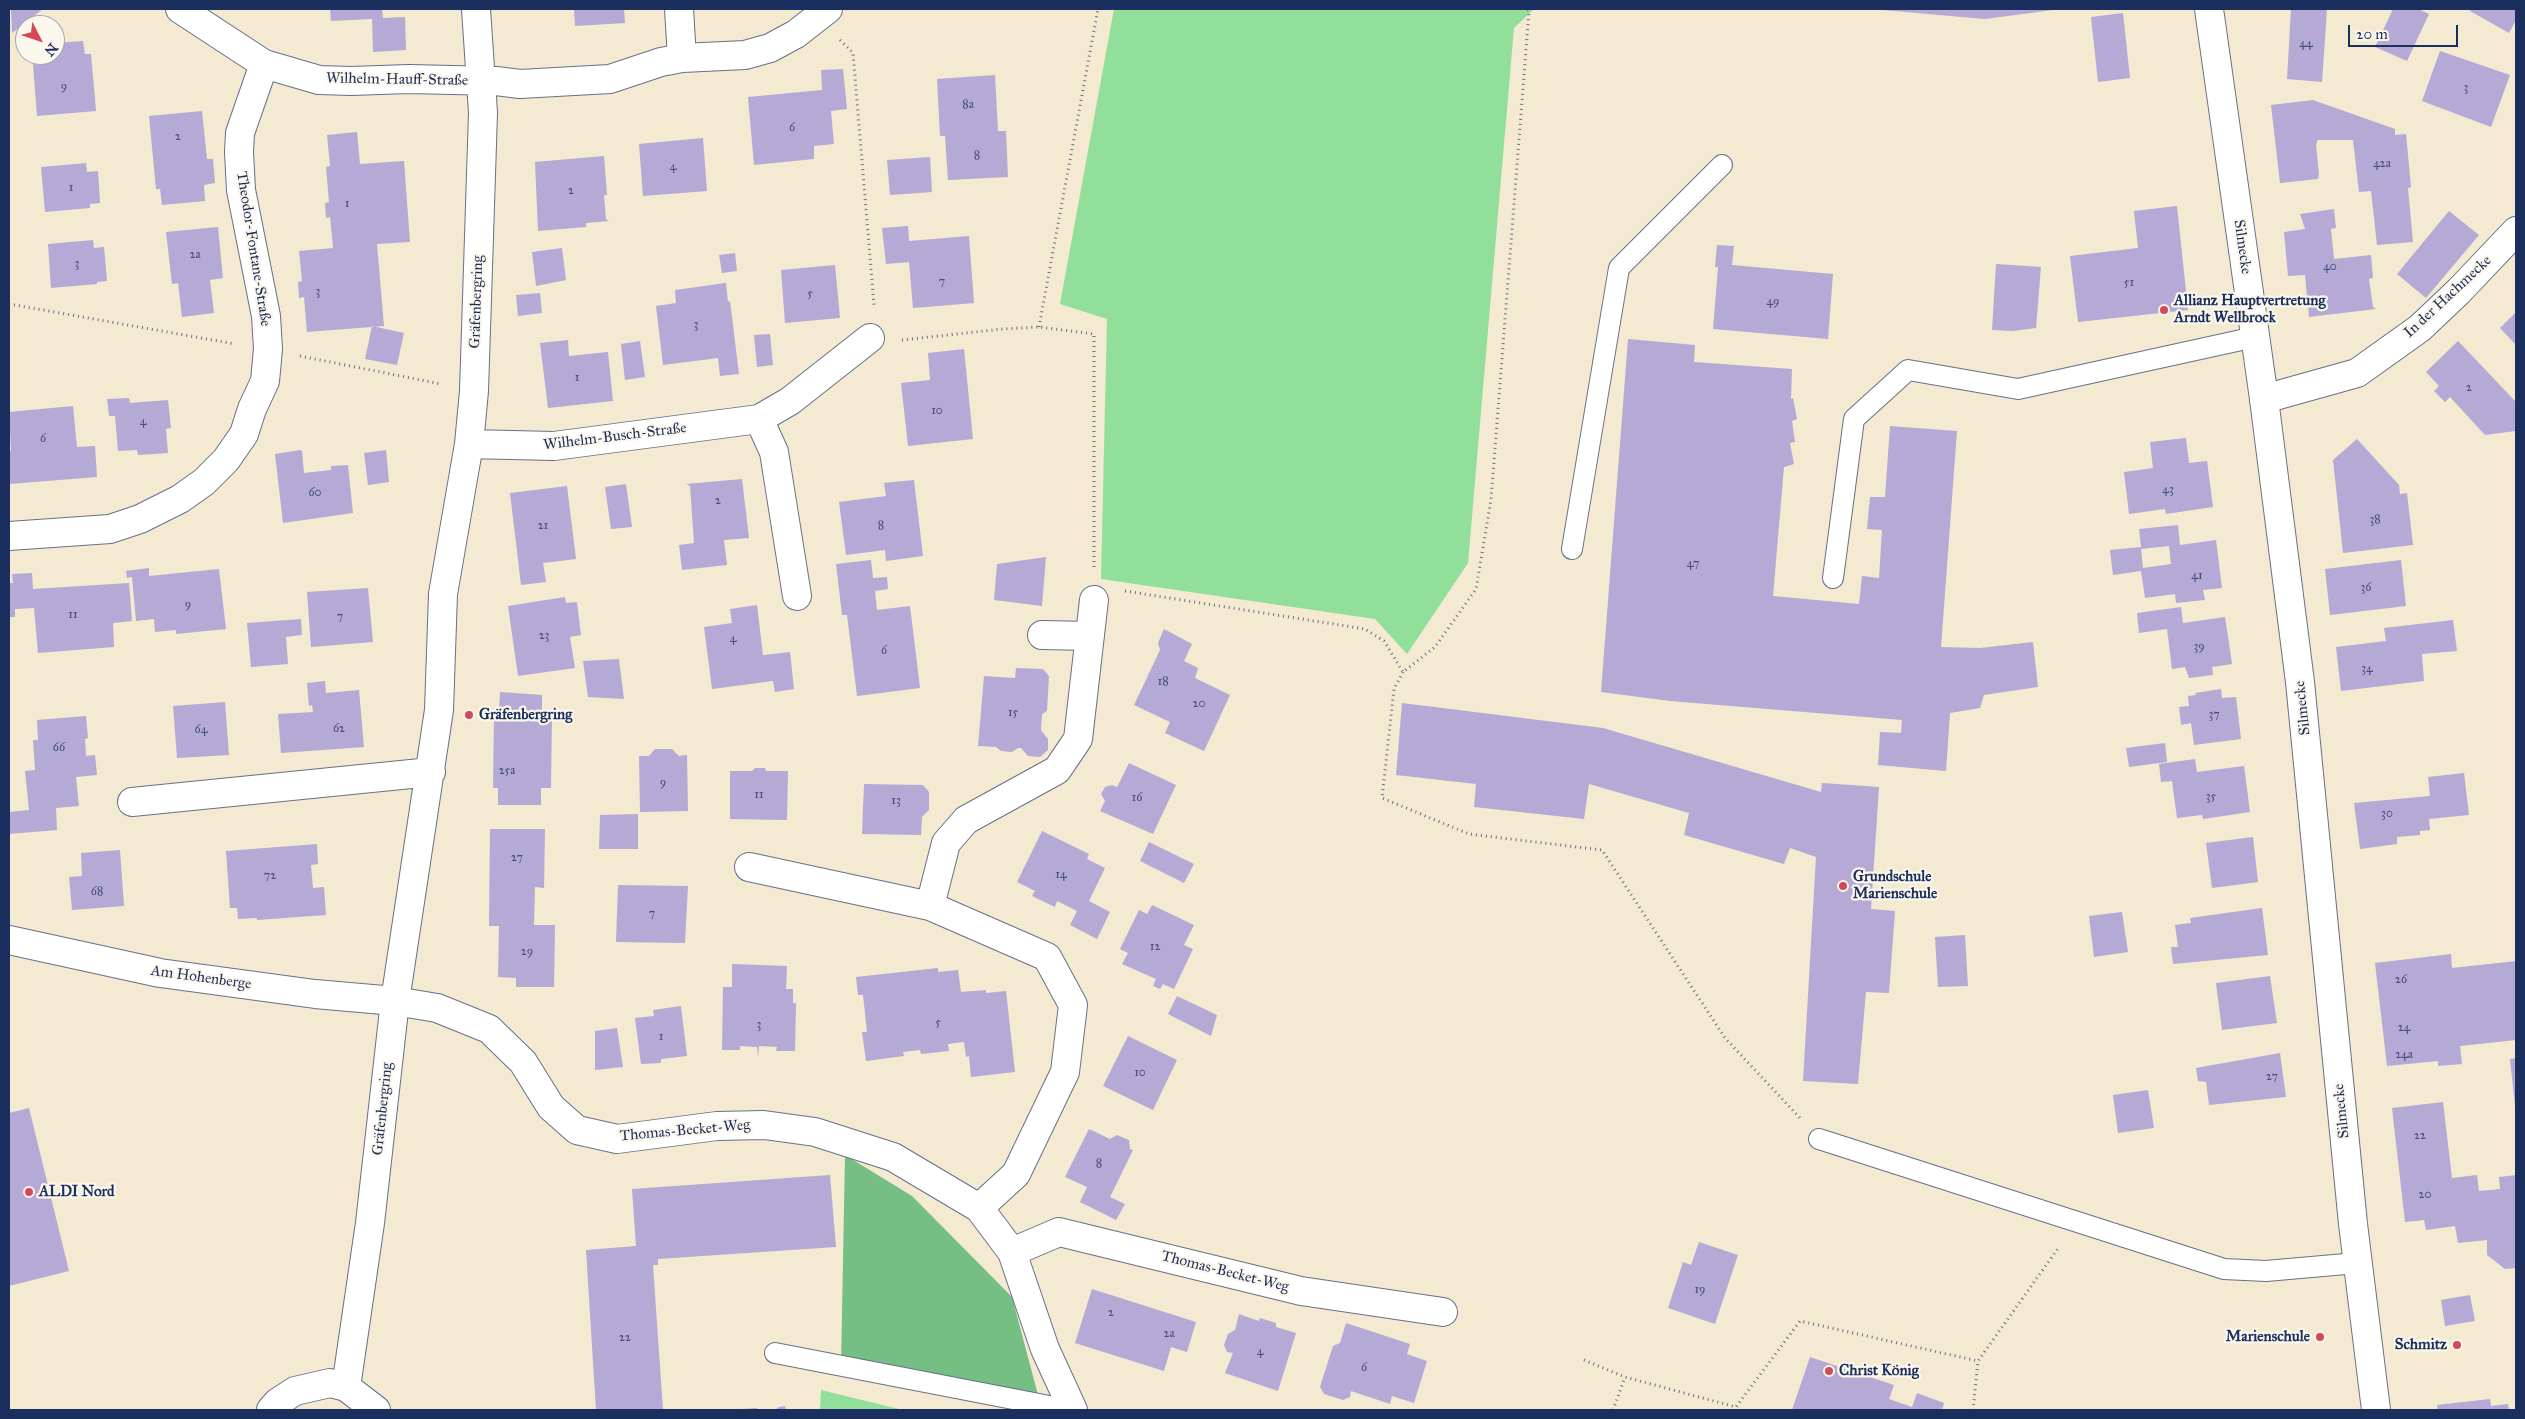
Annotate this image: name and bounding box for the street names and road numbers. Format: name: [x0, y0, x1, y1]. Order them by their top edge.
street label: Wilhelm-Hauff-Straße: [326, 70, 468, 90]
street label: Theodor-Fontane-Straße: [232, 170, 274, 328]
street label: Silmecke: [2229, 219, 2255, 275]
street label: In der Hachmecke: [2401, 252, 2495, 342]
street label: Gräfenbergring: [466, 255, 488, 349]
street label: Wilhelm-Busch-Straße: [542, 419, 688, 455]
street label: Silmecke: [2291, 680, 2315, 736]
street label: Am Hohenberge: [150, 962, 252, 994]
street label: Gräfenbergring: [369, 1062, 397, 1156]
street label: Silmecke: [2330, 1083, 2354, 1139]
street label: Thomas-Becket-Weg: [619, 1116, 751, 1146]
street label: Thomas-Becket-Weg: [1159, 1247, 1291, 1297]

